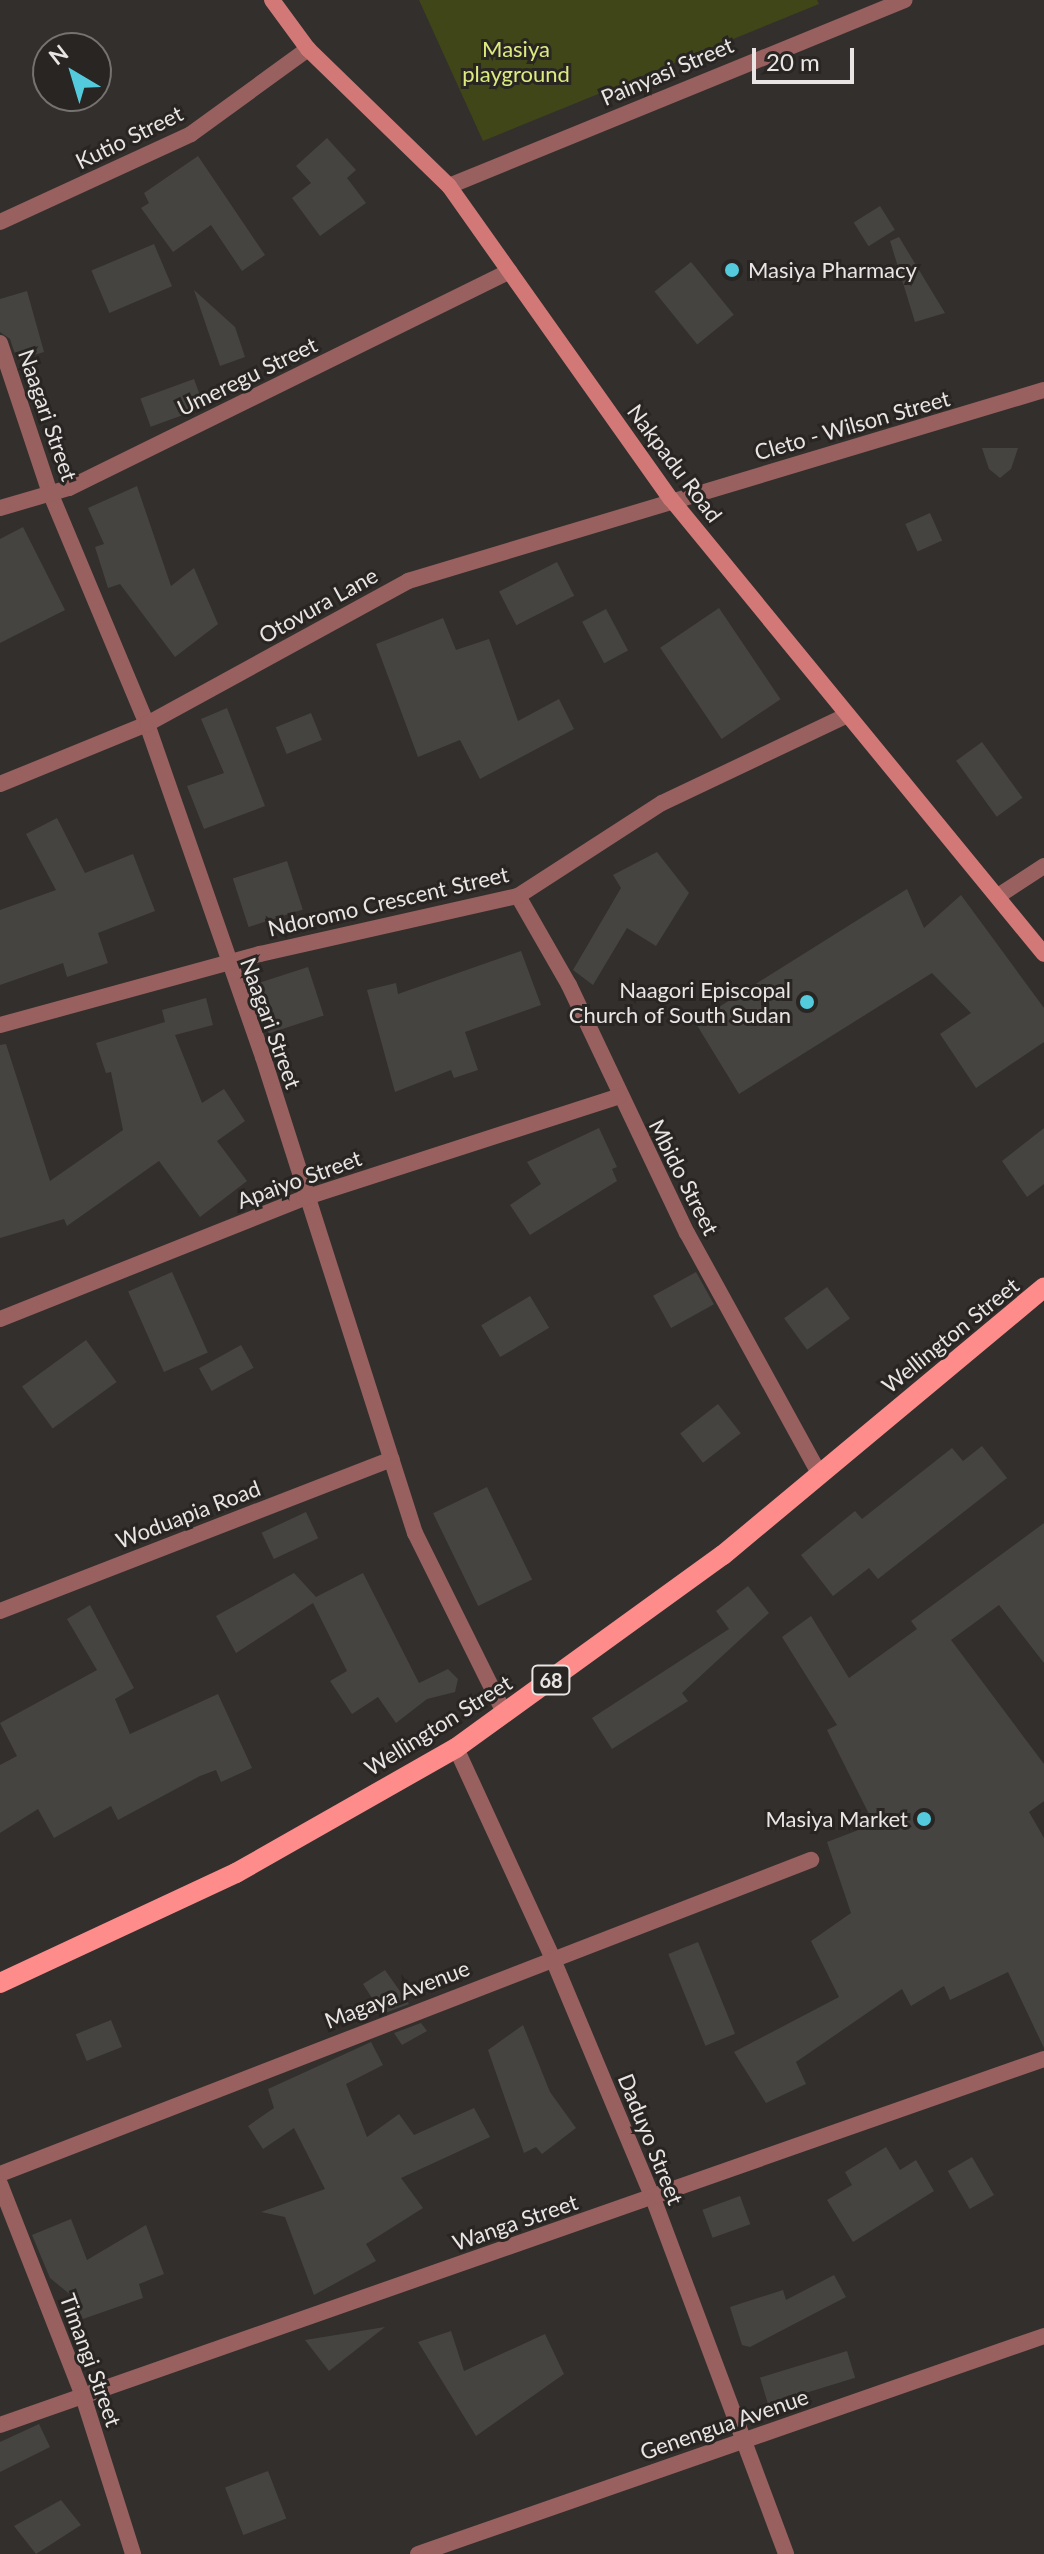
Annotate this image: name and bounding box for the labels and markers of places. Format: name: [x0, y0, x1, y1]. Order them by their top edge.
place label: Masiya Pharmacy: [748, 257, 917, 283]
marker: Masiya Pharmacy: [723, 261, 741, 279]
place label: Naagori Episcopal Church of South Sudan: [568, 976, 791, 1028]
marker: Naagori Episcopal Church of South Sudan: [798, 993, 816, 1011]
place label: Masiya Market: [765, 1806, 908, 1832]
marker: Masiya Market: [915, 1810, 933, 1828]

